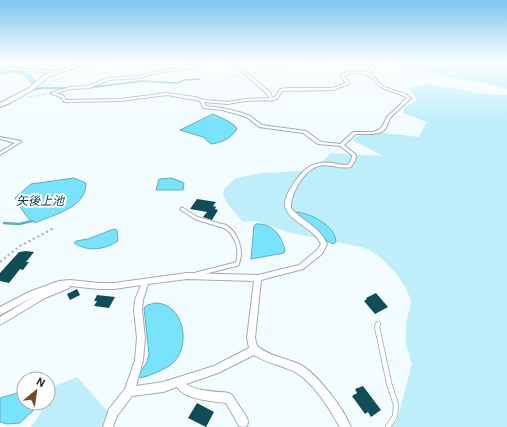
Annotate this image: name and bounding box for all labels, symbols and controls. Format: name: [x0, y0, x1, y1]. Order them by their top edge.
water label: 矢後上池: [16, 194, 65, 208]
north arrow: [16, 371, 56, 411]
text: N: [34, 375, 47, 390]

